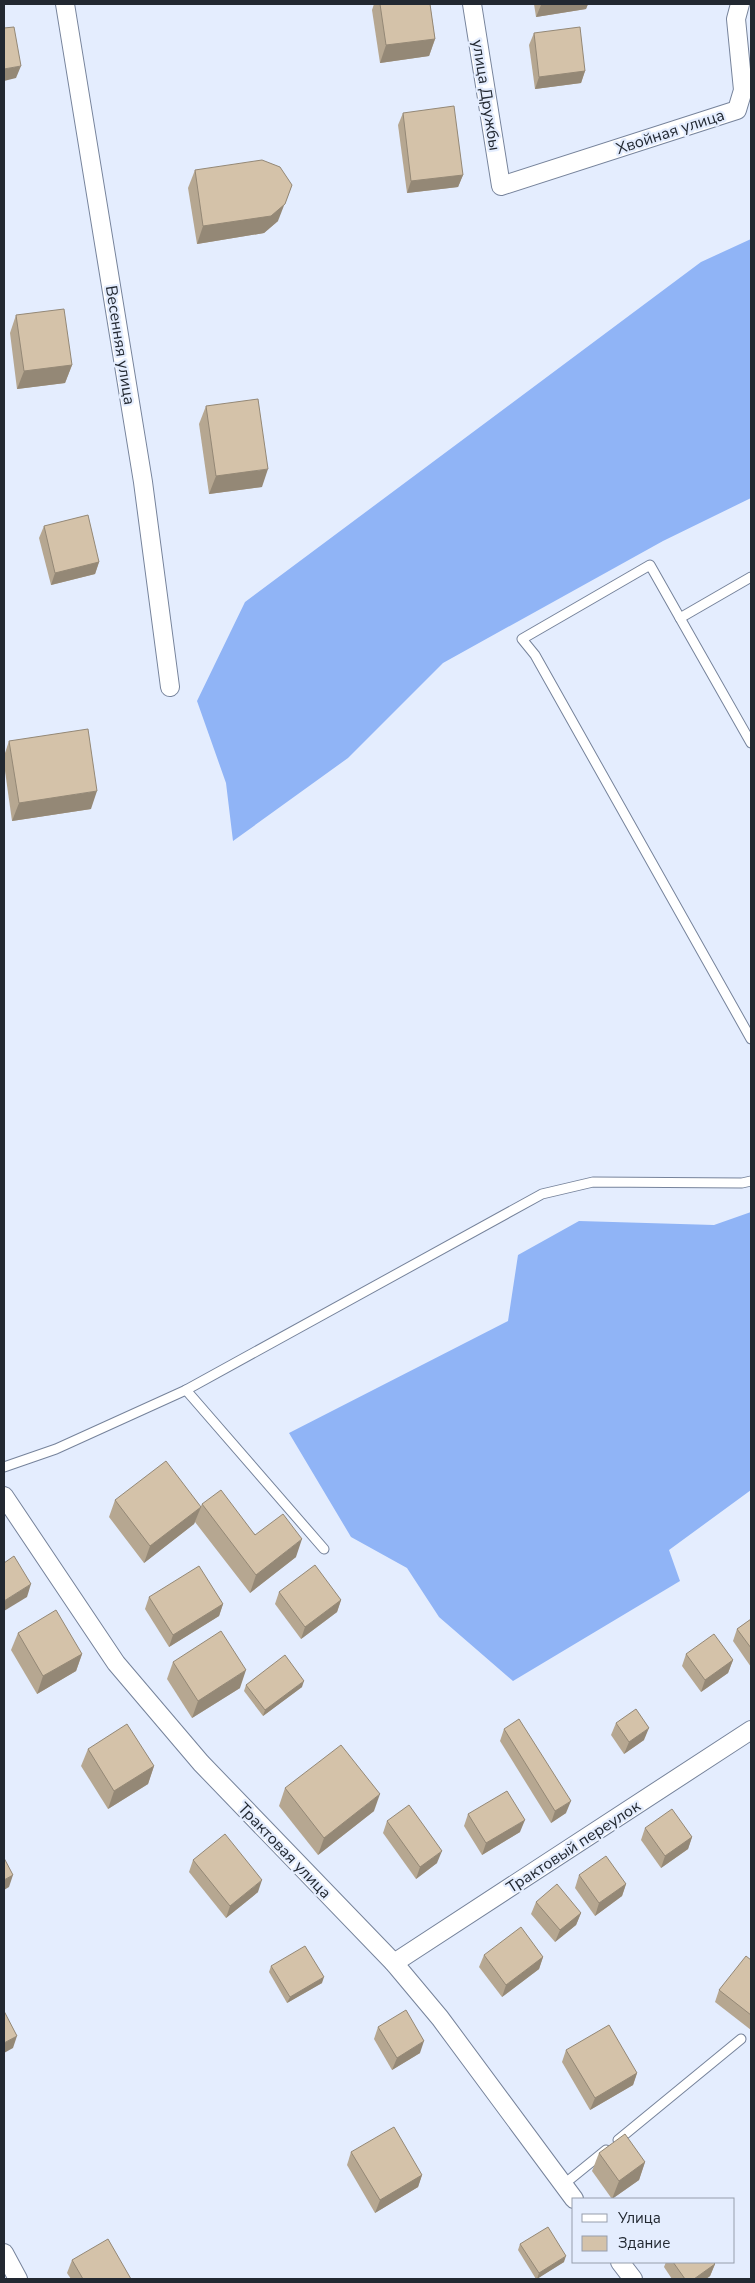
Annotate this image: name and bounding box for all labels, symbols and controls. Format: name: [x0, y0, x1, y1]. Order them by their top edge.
street label: улица Дружбы: [466, 38, 506, 152]
street label: Хвойная улица: [613, 104, 727, 160]
street label: Весенняя улица: [100, 284, 140, 406]
street label: Трактовый переулок: [502, 1795, 645, 1898]
street label: Трактовая улица: [233, 1798, 336, 1904]
legend: [572, 2198, 735, 2263]
text: Улица: [617, 2208, 661, 2228]
text: Здание: [618, 2233, 670, 2253]

